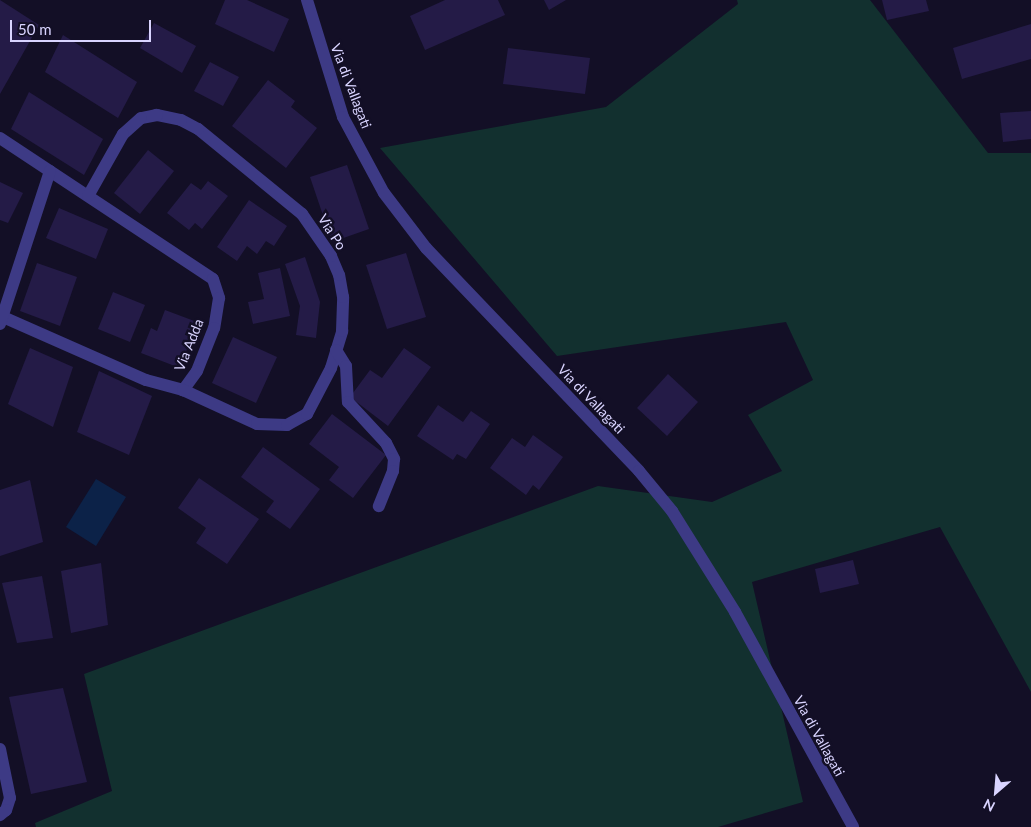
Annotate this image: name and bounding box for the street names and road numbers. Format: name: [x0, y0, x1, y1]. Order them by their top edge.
street label: Via di Vallagati: [327, 41, 375, 131]
street label: Via Po: [314, 211, 350, 253]
street label: Via Adda: [171, 316, 207, 374]
street label: Via di Vallagati: [554, 361, 628, 437]
street label: Via di Vallagati: [790, 693, 848, 779]

